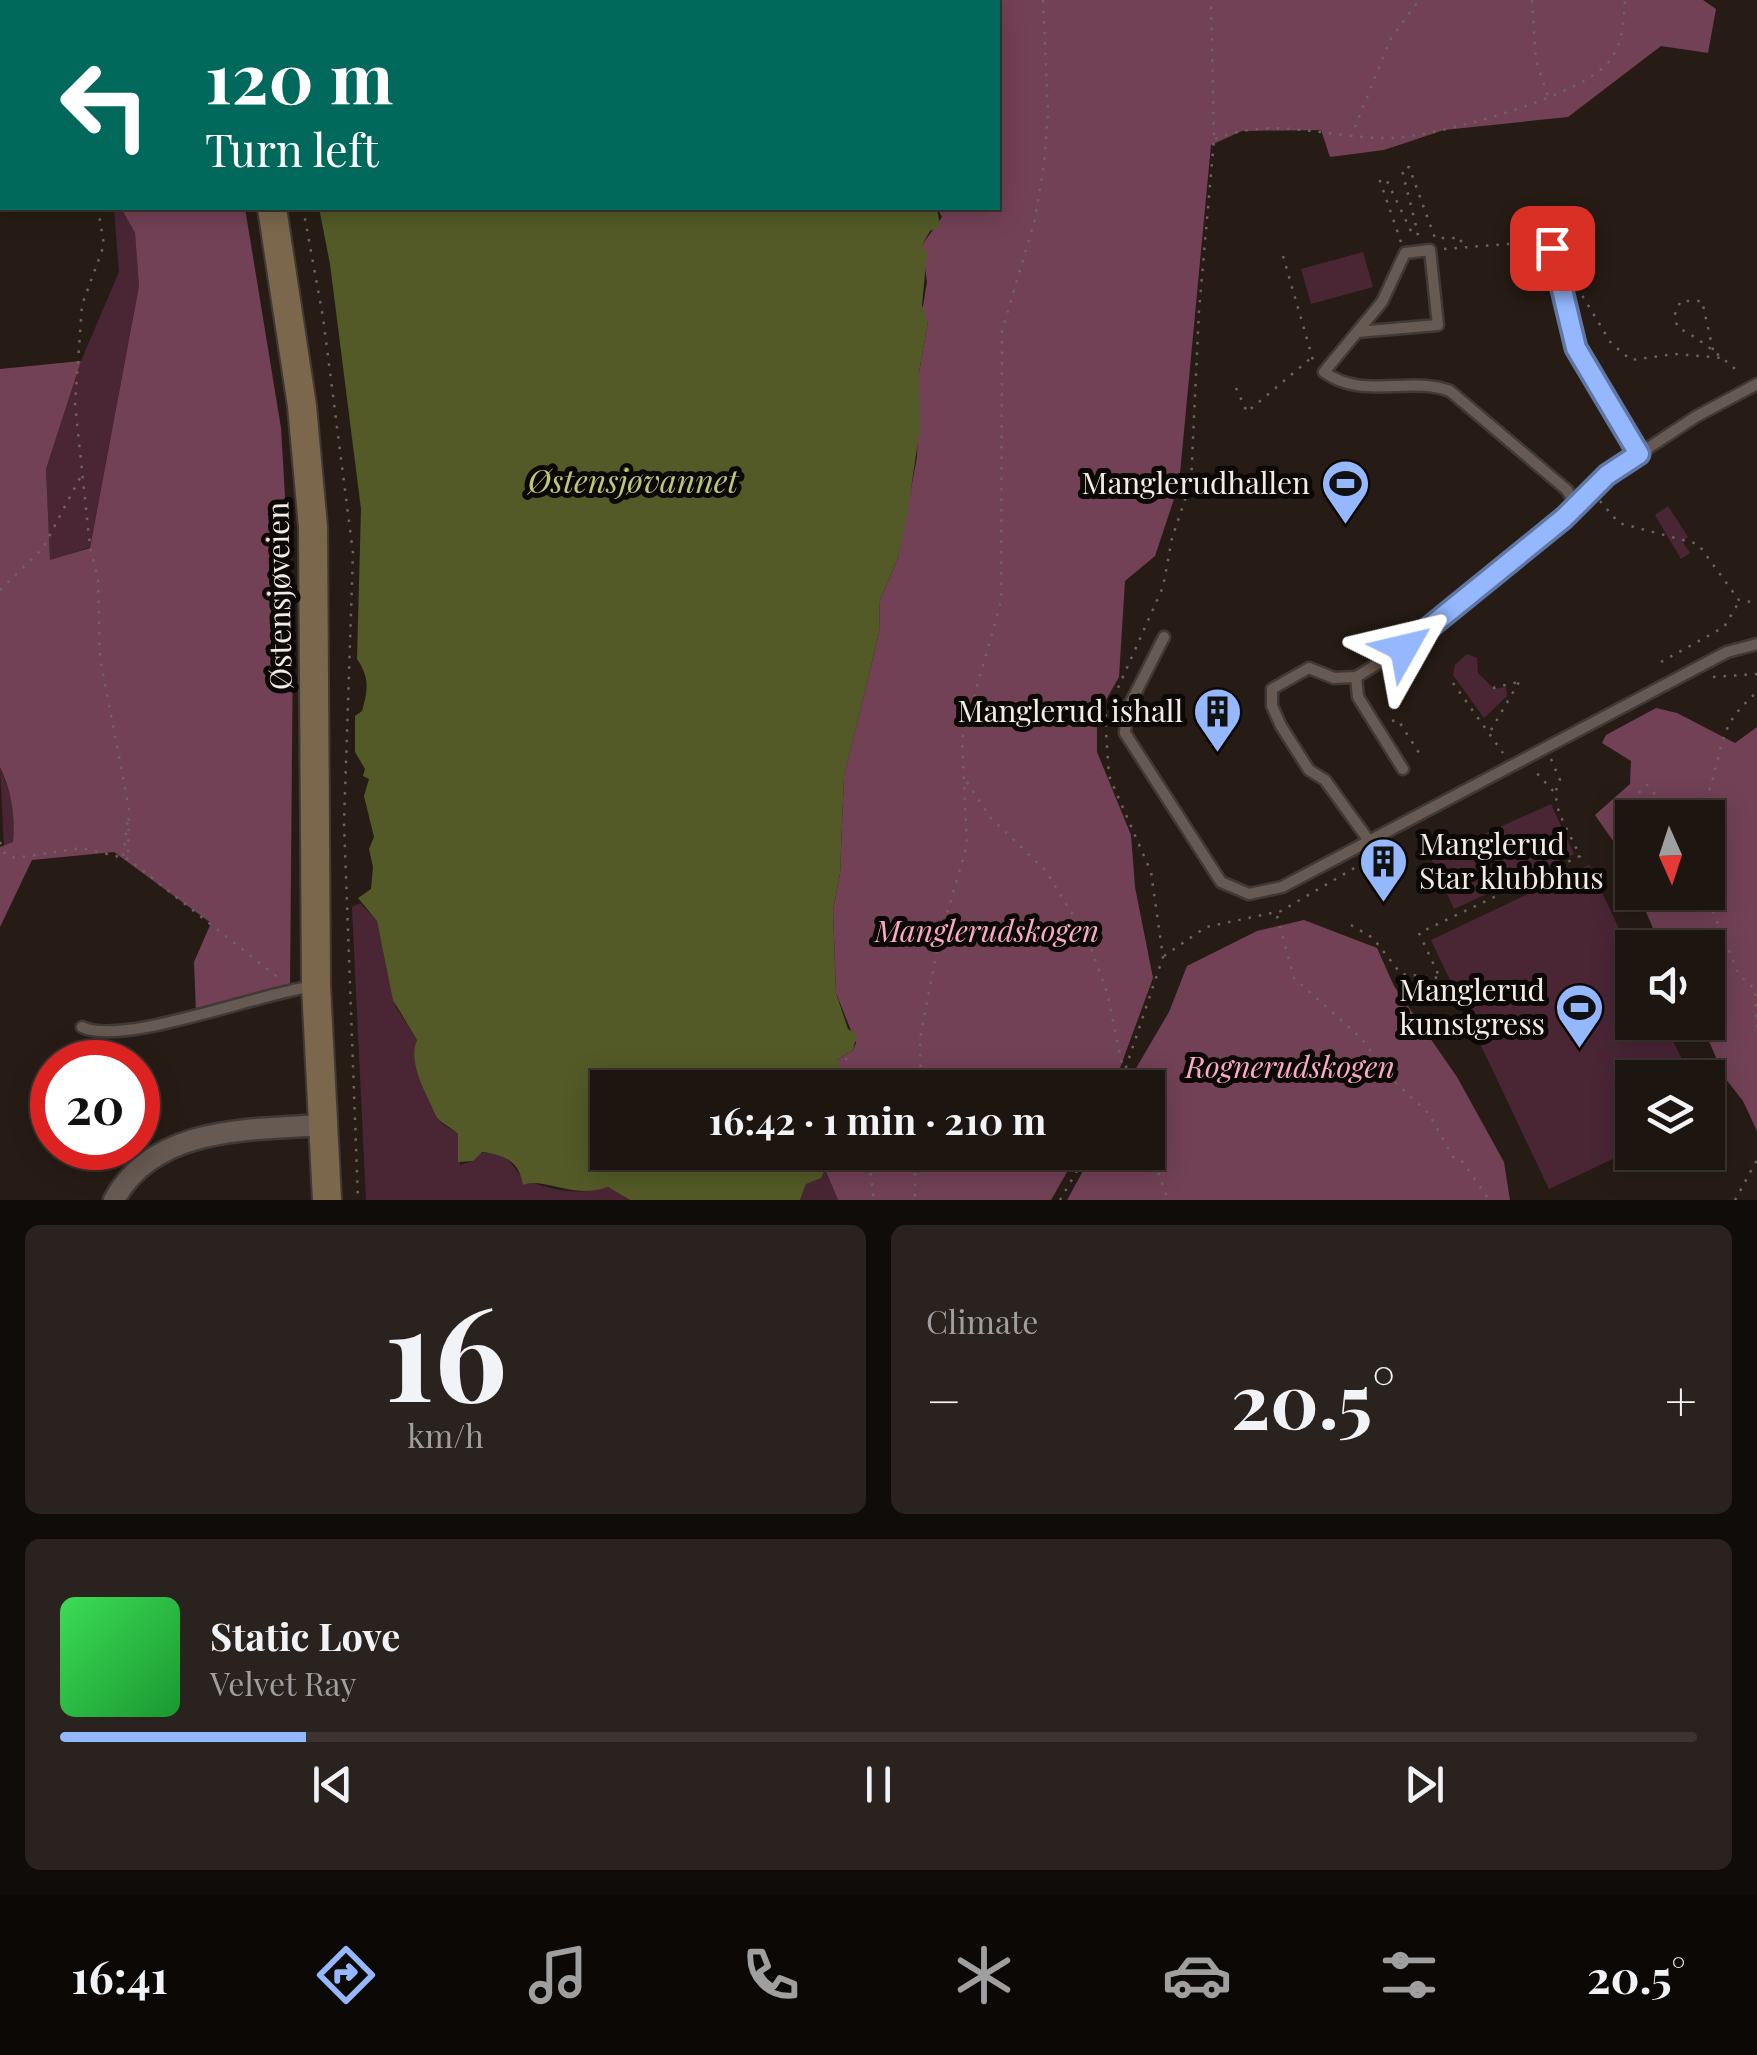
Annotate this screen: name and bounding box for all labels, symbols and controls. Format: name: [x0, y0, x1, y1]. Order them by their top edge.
text: 120 m: [205, 28, 393, 122]
icon: left: [40, 40, 170, 170]
text: Turn left: [205, 118, 379, 178]
pin: [1510, 206, 1595, 291]
icon: arrive: [1525, 221, 1580, 276]
water label: Østensjøvannet: [527, 458, 740, 501]
sports icon: Manglerudhallen: [1319, 458, 1371, 526]
place label: Manglerudhallen: [1081, 462, 1310, 502]
street label: Østensjøveien: [256, 501, 300, 691]
position arrow: [1352, 596, 1456, 700]
building icon: Manglerud ishall: [1192, 686, 1244, 754]
place label: Manglerud ishall: [958, 690, 1183, 730]
north arrow: [1615, 800, 1725, 910]
map controls: [1615, 800, 1725, 1170]
place label: Manglerud Star klubbhus: [1419, 823, 1604, 897]
building icon: Manglerud Star klubbhus: [1358, 836, 1410, 904]
park label: Manglerudskogen: [873, 910, 1099, 950]
button: sound: [1615, 930, 1725, 1040]
place label: Manglerud kunstgress: [1399, 969, 1545, 1043]
sports icon: Manglerud kunstgress: [1554, 982, 1606, 1050]
speed limit sign: 20: [30, 1040, 160, 1170]
park label: Rognerudskogen: [1184, 1046, 1395, 1086]
button: layers: [1615, 1060, 1725, 1170]
text: 16:42 · 1 min · 210 m: [709, 1094, 1046, 1145]
text: 16: [384, 1261, 507, 1435]
text: Climate: [926, 1299, 1038, 1342]
text: 20.5°: [1231, 1348, 1395, 1448]
text: −: [926, 1362, 962, 1436]
text: +: [1665, 1362, 1697, 1436]
text: km/h: [407, 1413, 484, 1456]
text: Static Love: [210, 1610, 400, 1661]
text: Velvet Ray: [210, 1661, 357, 1704]
icon: previous: [305, 1757, 360, 1812]
icon: pause: [851, 1757, 906, 1812]
icon: next: [1397, 1757, 1452, 1812]
icon: directions: [311, 1940, 381, 2010]
icon: music: [523, 1940, 593, 2010]
icon: phone: [736, 1940, 806, 2010]
icon: climate: [949, 1940, 1019, 2010]
icon: car: [1162, 1940, 1232, 2010]
icon: filters: [1374, 1940, 1444, 2010]
text: 16:41: [71, 1945, 168, 2005]
text: 20.5°: [1587, 1945, 1686, 2005]

